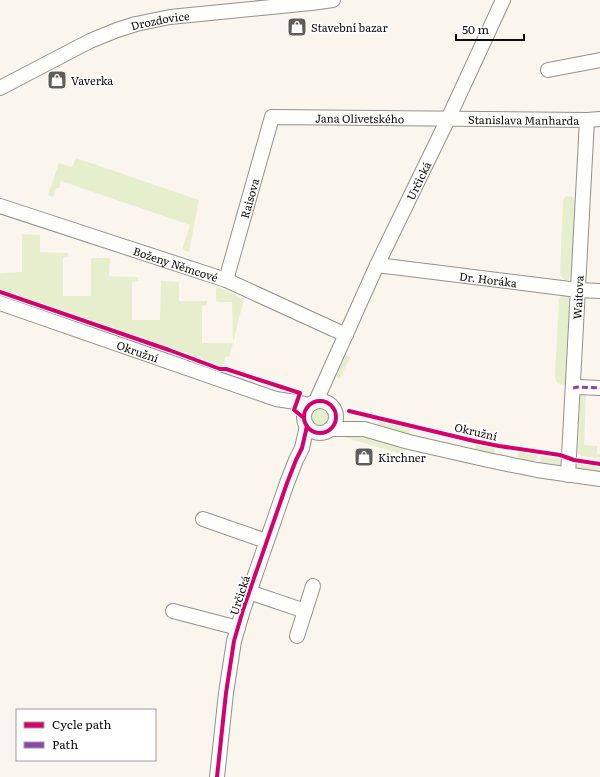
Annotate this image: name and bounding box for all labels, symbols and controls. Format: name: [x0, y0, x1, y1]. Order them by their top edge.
street label: Drozdovice: [128, 7, 190, 33]
shop icon: Stavební bazar: [286, 16, 308, 38]
scale bar: [456, 16, 524, 42]
place label: Stavební bazar: [311, 19, 388, 35]
text: 50 m: [462, 20, 489, 38]
shop icon: Vaverka: [46, 69, 68, 91]
place label: Vaverka: [71, 72, 113, 88]
street label: Jana Olivetského: [315, 109, 404, 126]
street label: Stanislava Manharda: [468, 111, 579, 128]
street label: Určická: [402, 159, 434, 202]
street label: Raisova: [236, 176, 262, 220]
street label: Boženy Němcové: [131, 242, 221, 285]
street label: Dr. Horáka: [458, 267, 518, 290]
street label: Waitova: [568, 275, 587, 320]
street label: Okružní: [115, 336, 161, 366]
street label: Okružní: [453, 418, 499, 444]
shop icon: Kirchner: [353, 446, 375, 468]
place label: Kirchner: [378, 449, 426, 465]
street label: Určická: [225, 573, 253, 617]
legend: [16, 709, 156, 761]
text: Cycle path: [52, 715, 112, 733]
text: Path: [52, 735, 78, 753]

